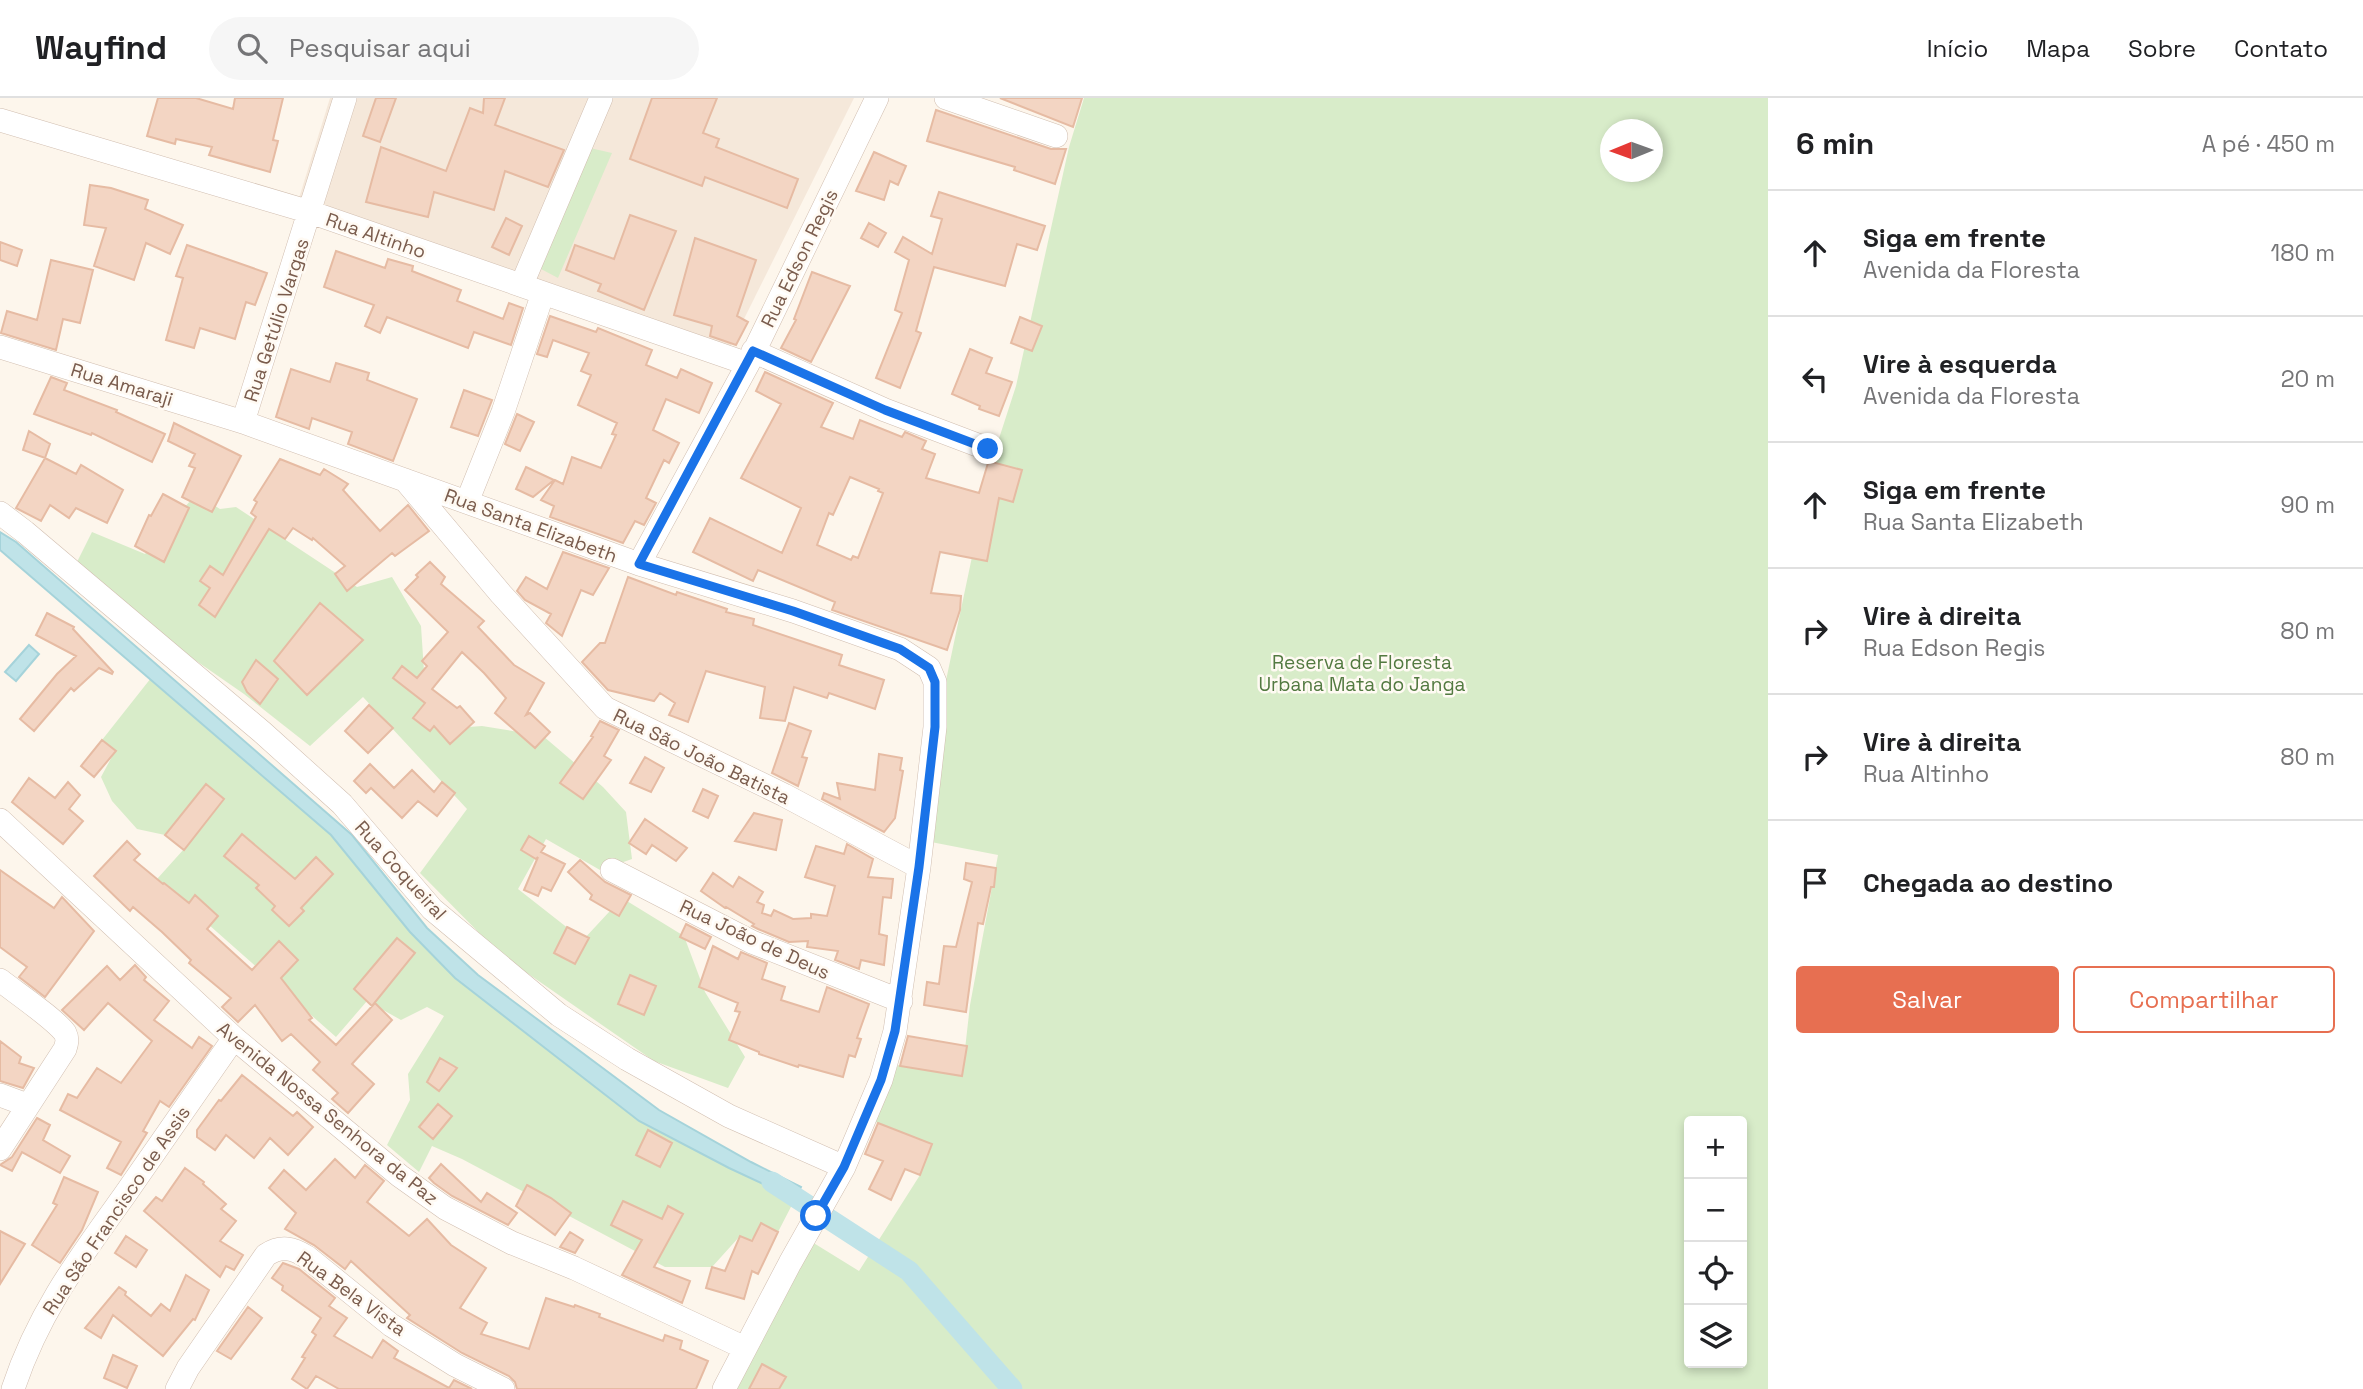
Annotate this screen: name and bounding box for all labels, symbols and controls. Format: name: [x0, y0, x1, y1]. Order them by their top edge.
search box: [209, 17, 699, 80]
text: Wayfind: [35, 27, 167, 69]
icon: search: [233, 29, 271, 67]
text: Pesquisar aqui: [289, 31, 471, 65]
text: Início: [1927, 33, 1988, 64]
text: Mapa: [2026, 33, 2090, 64]
text: Sobre: [2128, 33, 2196, 64]
text: Contato: [2234, 33, 2328, 64]
north arrow: [1600, 119, 1663, 182]
text: 6 min: [1796, 124, 1874, 163]
text: A pé · 450 m: [2202, 129, 2335, 159]
street label: Rua Edson Regis: [755, 185, 844, 331]
street label: Rua Altinho: [322, 207, 429, 264]
text: Siga em frente: [1863, 221, 2046, 255]
icon: ahead: [1796, 234, 1834, 272]
street label: Rua Getúlio Vargas: [238, 235, 315, 405]
text: 180 m: [2271, 238, 2335, 268]
text: Avenida da Floresta: [1863, 255, 2080, 285]
text: Vire à esquerda: [1863, 347, 2057, 381]
street label: Rua Amaraji: [68, 357, 176, 412]
icon: left: [1796, 360, 1834, 398]
text: 20 m: [2281, 364, 2335, 394]
text: Avenida da Floresta: [1863, 381, 2080, 411]
route end: [972, 433, 1003, 464]
text: Siga em frente: [1863, 473, 2046, 507]
street label: Rua Santa Elizabeth: [441, 483, 621, 568]
icon: ahead: [1796, 486, 1834, 524]
text: 90 m: [2280, 490, 2335, 520]
text: Rua Santa Elizabeth: [1863, 507, 2083, 537]
text: Vire à direita: [1863, 599, 2021, 633]
icon: right: [1796, 612, 1834, 650]
text: 80 m: [2280, 616, 2335, 646]
text: Rua Edson Regis: [1863, 633, 2045, 663]
park label: Reserva de Floresta Urbana Mata do Janga: [1258, 650, 1466, 697]
street label: Rua São João Batista: [609, 703, 794, 810]
text: Vire à direita: [1863, 725, 2021, 759]
icon: right: [1796, 738, 1834, 776]
text: 80 m: [2280, 742, 2335, 772]
text: Rua Altinho: [1863, 759, 1989, 789]
street label: Rua Coqueiral: [349, 815, 452, 925]
icon: arrive: [1796, 864, 1834, 902]
text: Chegada ao destino: [1863, 866, 2113, 900]
street label: Rua João de Deus: [676, 894, 834, 985]
button: Salvar: [1796, 966, 2059, 1033]
button: Compartilhar: [2073, 966, 2335, 1033]
street label: Avenida Nossa Senhora da Paz: [212, 1016, 444, 1211]
street label: Rua São Francisco de Assis: [37, 1101, 196, 1320]
map controls: [1684, 1116, 1747, 1368]
button: +: [1684, 1116, 1747, 1179]
button: −: [1684, 1179, 1747, 1242]
route start: [800, 1200, 831, 1231]
button: locate: [1684, 1242, 1747, 1305]
street label: Rua Bela Vista: [292, 1245, 411, 1342]
button: layers: [1684, 1305, 1747, 1368]

